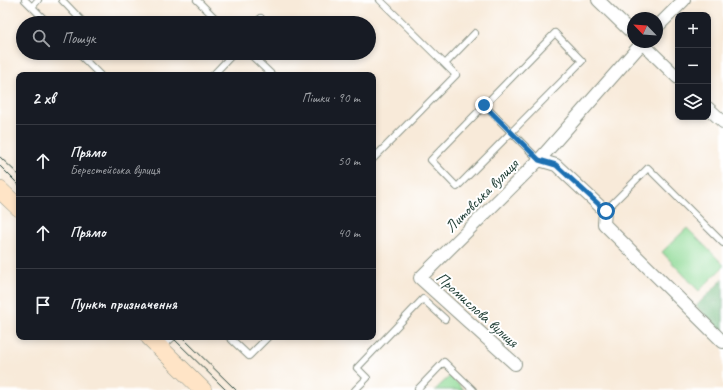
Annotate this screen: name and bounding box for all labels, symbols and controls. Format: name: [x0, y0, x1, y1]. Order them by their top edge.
north arrow: [627, 12, 663, 48]
map controls: [675, 12, 711, 120]
button: +: [675, 12, 711, 48]
search box: [16, 16, 376, 60]
icon: search: [30, 27, 52, 49]
text: Пошук: [62, 29, 95, 48]
button: −: [675, 48, 711, 84]
button: layers: [675, 84, 711, 120]
text: 2 хв: [32, 88, 55, 109]
text: Пішки · 90 m: [302, 90, 360, 106]
route end: [475, 96, 493, 114]
text: Прямо: [70, 143, 106, 162]
icon: ahead: [32, 150, 54, 172]
text: 50 m: [338, 153, 360, 169]
street label: Литовська вулиця: [441, 154, 524, 237]
text: Берестейська вулиця: [70, 162, 160, 178]
route start: [597, 202, 615, 220]
icon: ahead: [32, 222, 54, 244]
text: Прямо: [70, 223, 106, 242]
text: 40 m: [338, 225, 360, 241]
street label: Промислова вулиця: [432, 268, 524, 353]
icon: arrive: [32, 294, 54, 316]
text: Пункт призначення: [70, 295, 177, 314]

